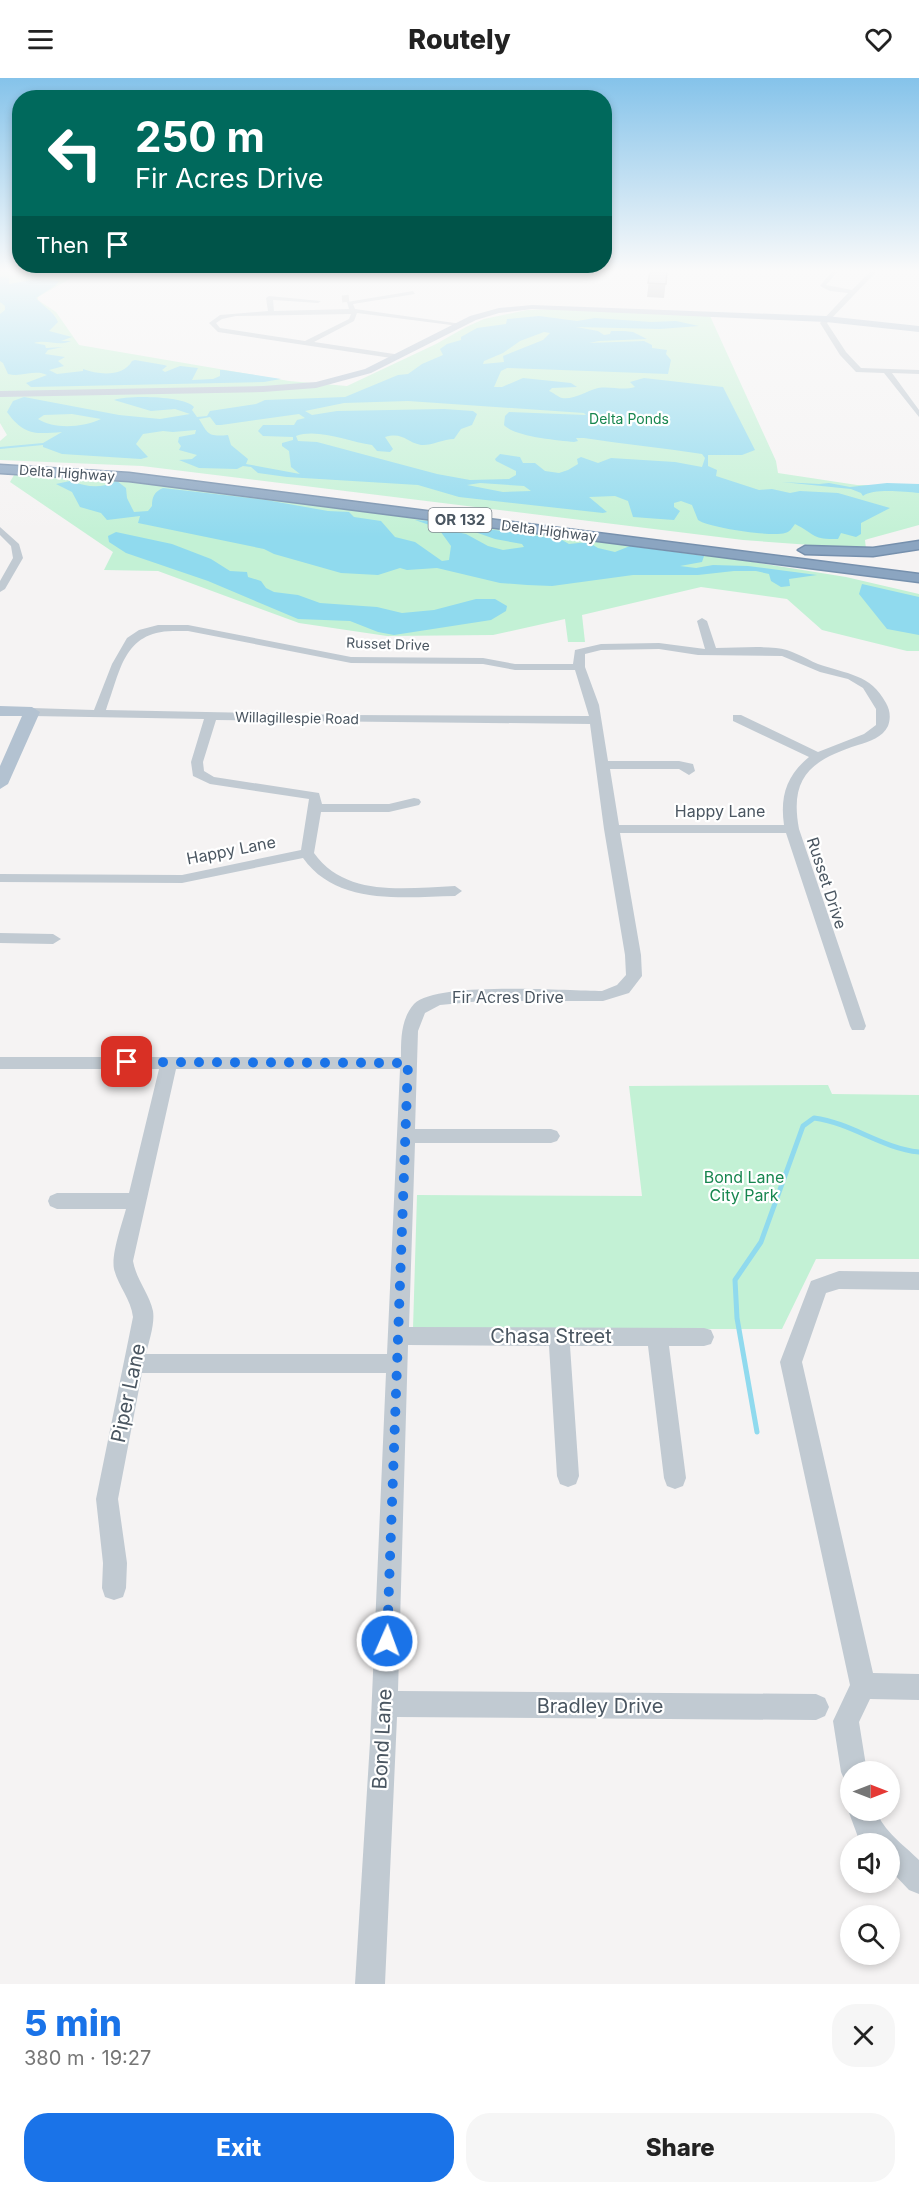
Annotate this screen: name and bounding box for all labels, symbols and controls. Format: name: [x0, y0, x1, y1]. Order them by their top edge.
icon: menu: [24, 23, 57, 56]
text: Routely: [408, 23, 511, 56]
icon: heart: [862, 23, 895, 56]
text: 250 m: [135, 111, 265, 162]
icon: left: [36, 114, 114, 192]
text: Fir Acres Drive: [135, 162, 324, 195]
icon: arrive: [101, 228, 134, 261]
text: Then: [36, 232, 89, 258]
park label: Delta Ponds: [589, 410, 669, 427]
street label: Delta Highway: [19, 461, 116, 484]
road number: OR 132: [428, 508, 492, 532]
street label: Delta Highway: [500, 516, 598, 545]
street label: Russet Drive: [346, 634, 430, 653]
street label: Willagillespie Road: [235, 708, 359, 727]
street label: Happy Lane: [675, 801, 765, 821]
street label: Happy Lane: [185, 832, 277, 868]
street label: Russet Drive: [803, 835, 851, 931]
street label: Fir Acres Drive: [452, 987, 564, 1007]
pin: [101, 1036, 152, 1087]
icon: arrive: [110, 1045, 143, 1078]
park label: Bond Lane City Park: [704, 1167, 784, 1205]
street label: Chasa Street: [490, 1324, 612, 1348]
street label: Piper Lane: [106, 1341, 150, 1445]
position arrow: [355, 1609, 419, 1673]
street label: Bond Lane: [367, 1688, 397, 1790]
street label: Bradley Drive: [537, 1694, 663, 1718]
north arrow: [840, 1761, 900, 1821]
map controls: [840, 1761, 900, 1965]
button: sound: [840, 1833, 900, 1893]
button: search: [840, 1905, 900, 1965]
text: 5 min: [24, 2001, 122, 2045]
button: close: [832, 2004, 895, 2067]
text: 380 m · 19:27: [24, 2046, 151, 2070]
button: Exit: [24, 2113, 454, 2182]
button: Share: [466, 2113, 895, 2182]

